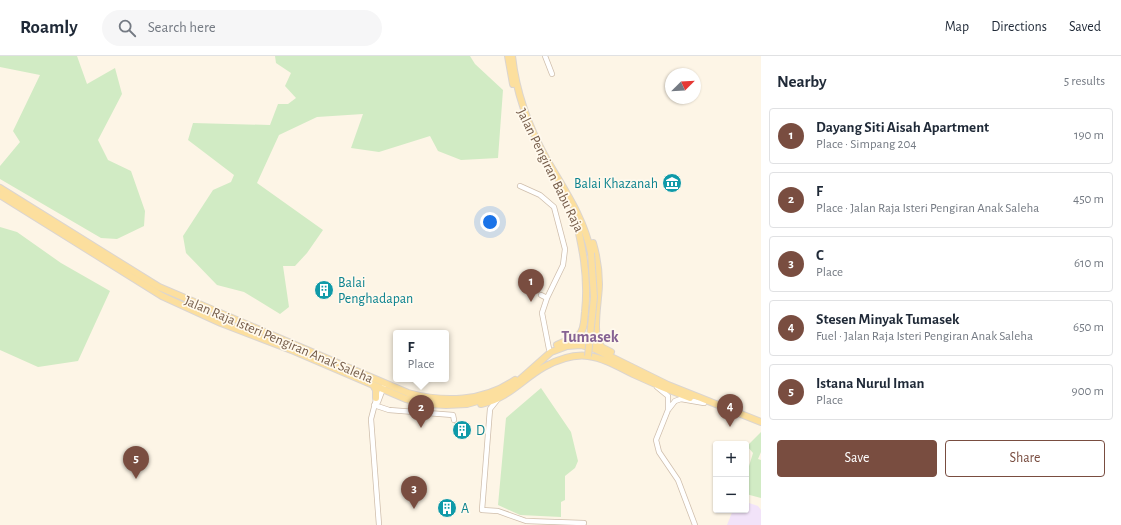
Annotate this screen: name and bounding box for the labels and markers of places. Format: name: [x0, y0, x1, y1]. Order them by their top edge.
museum icon: Balai Khazanah: [661, 172, 683, 194]
place label: Balai Khazanah: [574, 177, 658, 191]
pin: 1: [518, 269, 544, 302]
place label: Balai Penghadapan: [338, 276, 413, 306]
building icon: Balai Penghadapan: [313, 279, 335, 301]
pin: 4: [717, 394, 743, 427]
pin: 2: [408, 395, 434, 428]
building icon: D: [451, 419, 473, 441]
place label: D: [476, 424, 485, 438]
pin: 5: [123, 446, 149, 479]
pin: 3: [401, 476, 427, 509]
building icon: A: [436, 497, 458, 519]
place label: A: [461, 502, 469, 516]

